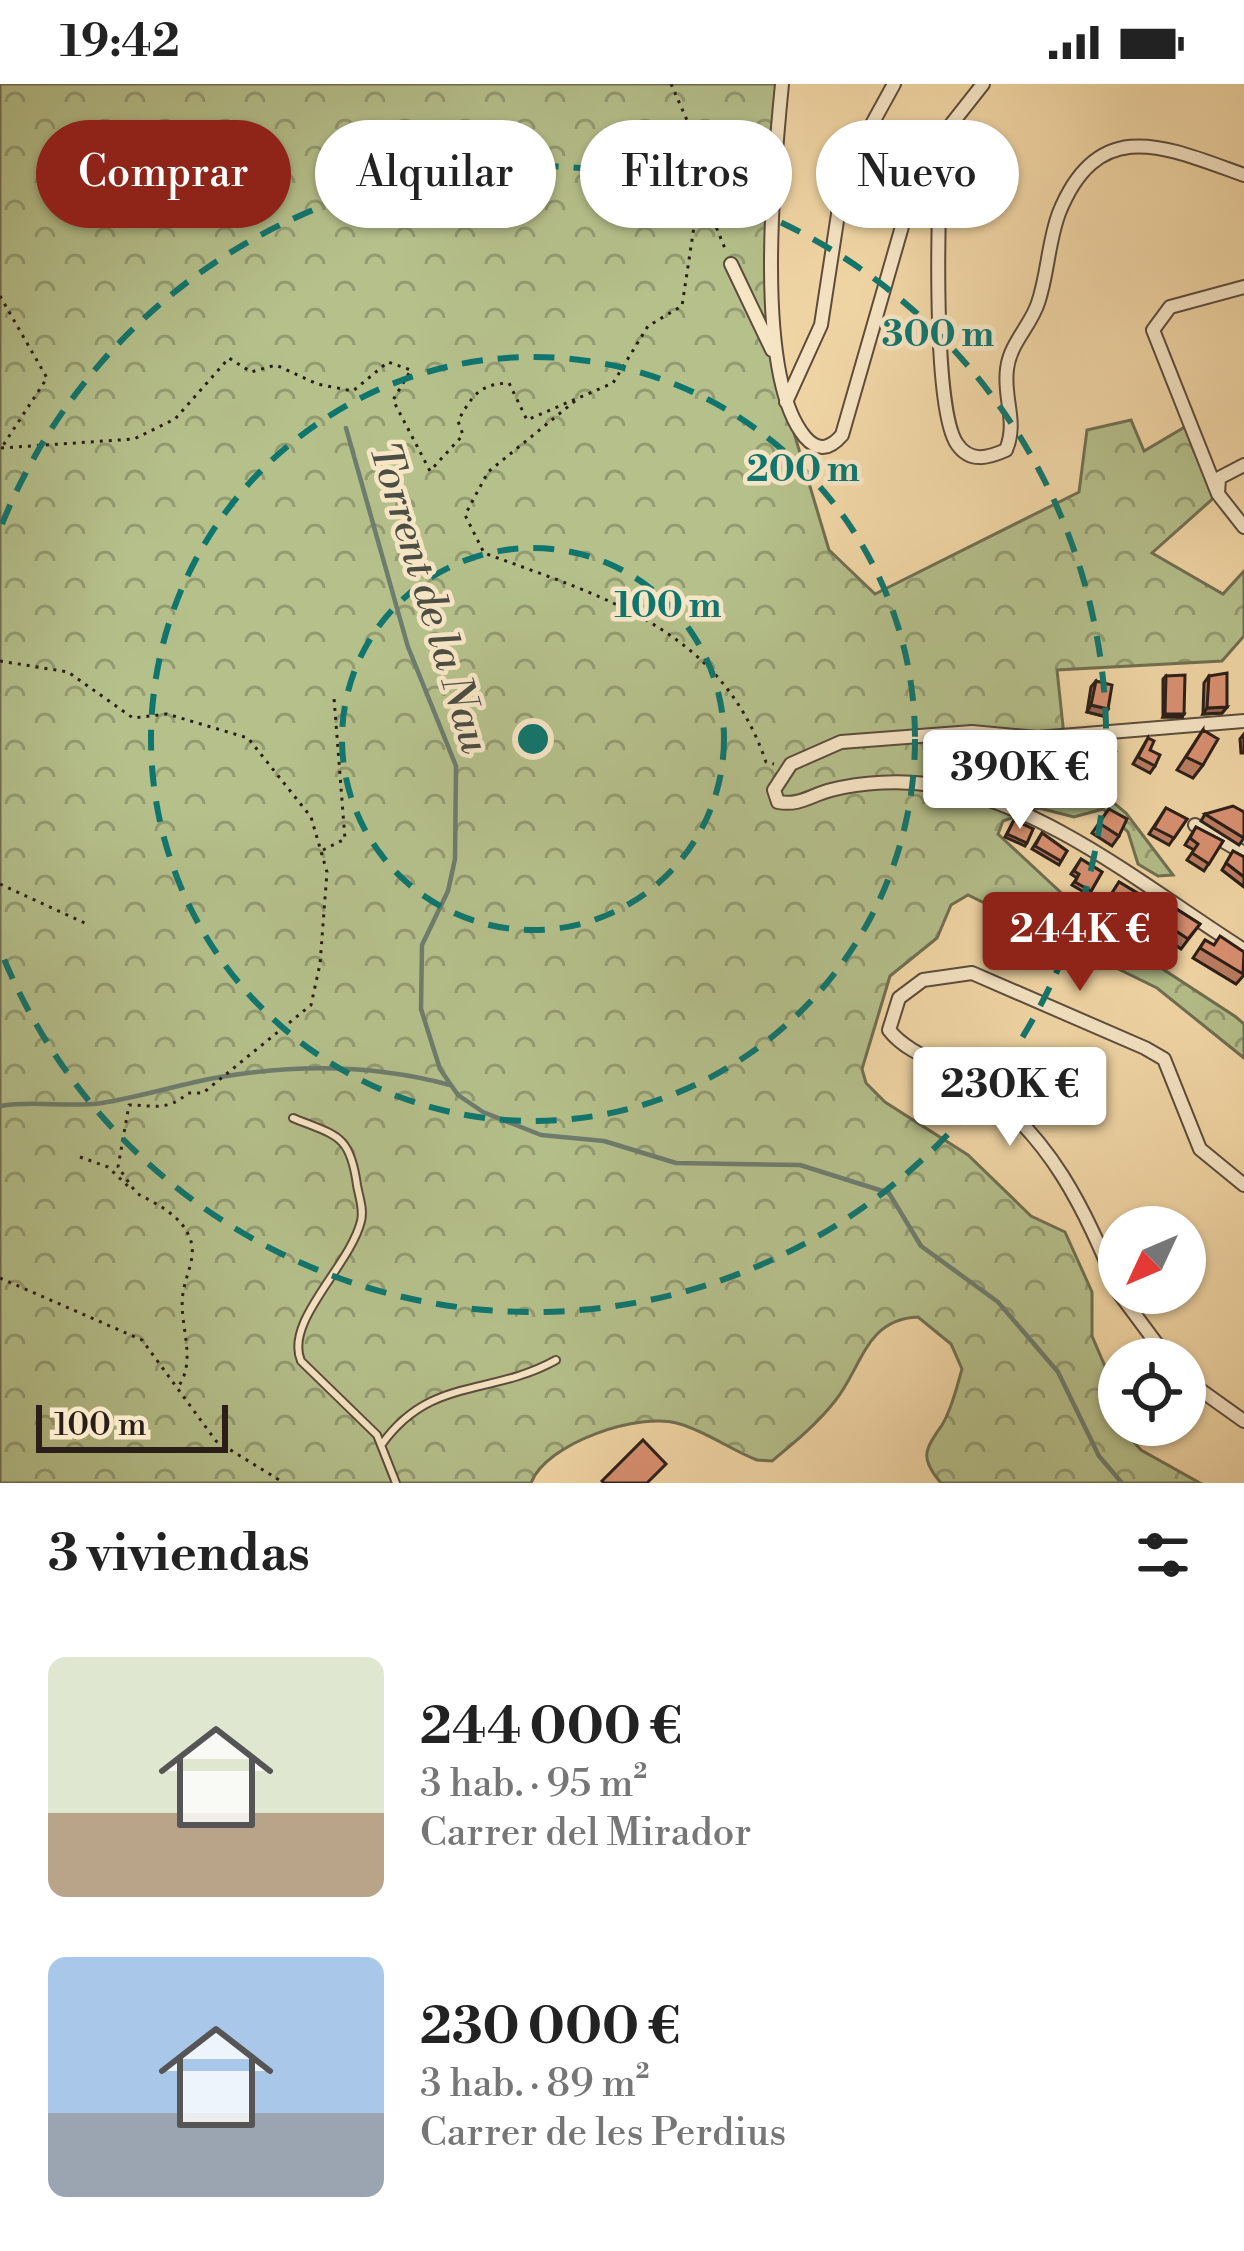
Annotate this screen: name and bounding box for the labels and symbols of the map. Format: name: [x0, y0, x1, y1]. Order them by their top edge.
text: 300 m: [882, 313, 995, 358]
water label: Torrent de la Nau: [356, 436, 501, 760]
text: 200 m: [746, 448, 860, 493]
text: 100 m: [615, 584, 722, 629]
centre of rings: [512, 718, 554, 760]
pin: 390K €: [922, 730, 1118, 832]
pin: 244K €: [982, 892, 1178, 994]
pin: 230K €: [912, 1047, 1108, 1149]
north arrow: [1098, 1206, 1206, 1314]
scale bar: [36, 1399, 228, 1452]

